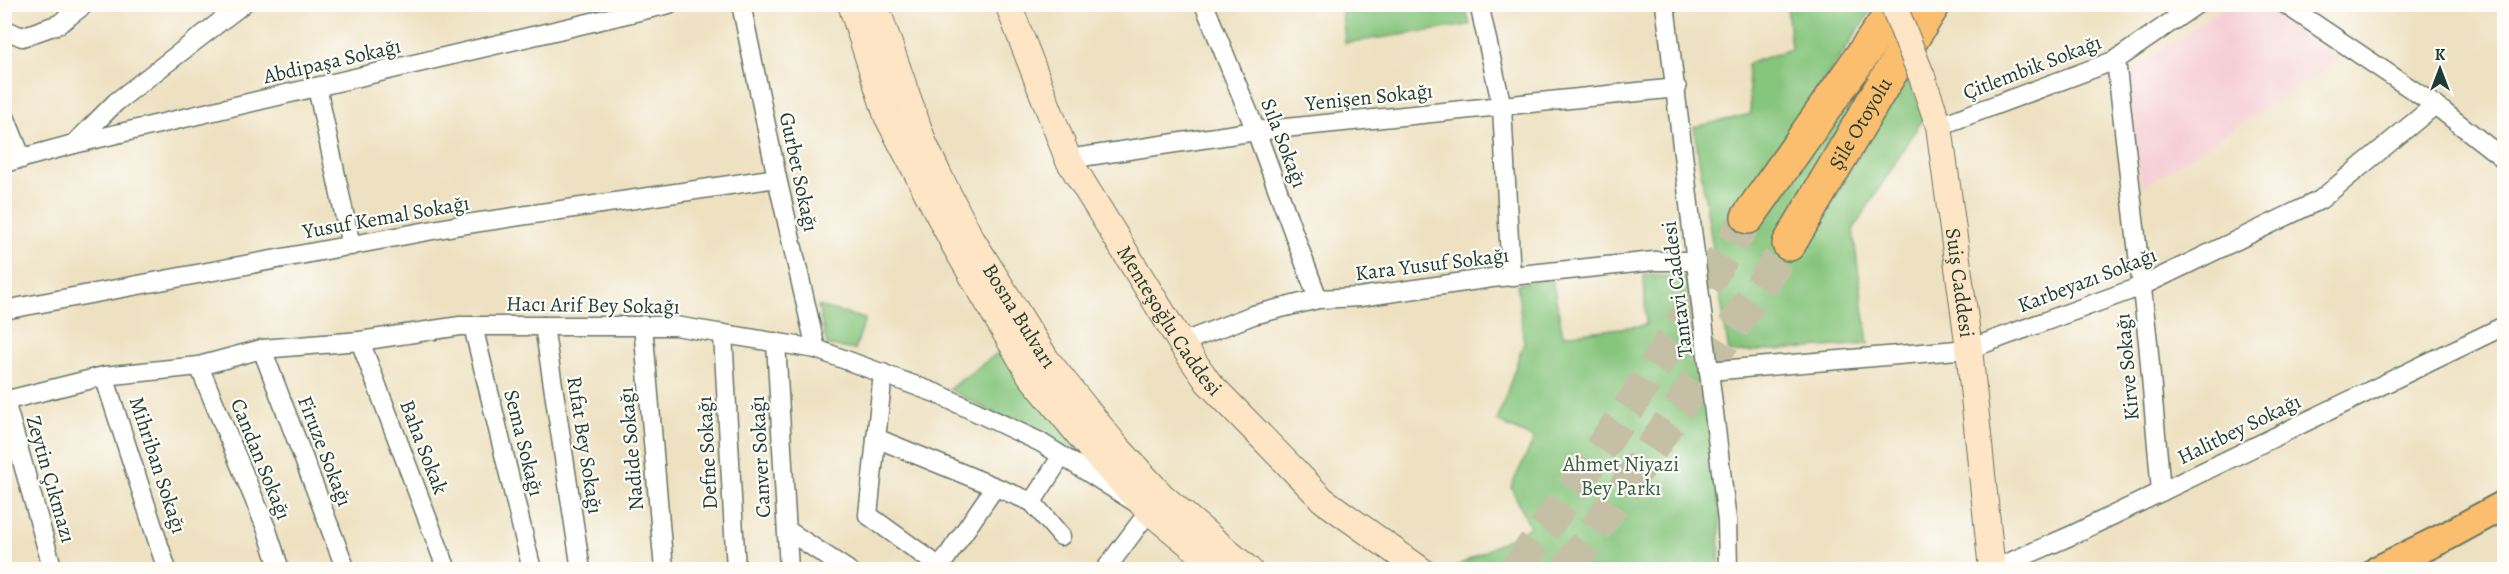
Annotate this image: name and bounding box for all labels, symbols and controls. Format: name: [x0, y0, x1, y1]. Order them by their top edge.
street label: Çitlembik Sokağı: [1959, 28, 2105, 106]
street label: Abdipaşa Sokağı: [259, 32, 404, 91]
north arrow: [2410, 39, 2470, 99]
text: K: [2435, 44, 2446, 66]
street label: Şile Otoyolu: [1822, 71, 1899, 175]
street label: Yenişen Sokağı: [1303, 76, 1434, 118]
street label: Sıla Sokağı: [1254, 94, 1314, 192]
street label: Gurbet Sokağı: [773, 110, 825, 234]
street label: Yusuf Kemal Sokağı: [299, 189, 472, 246]
street label: Tantavi Caddesi: [1655, 219, 1699, 359]
street label: Suiş Caddesi: [1939, 226, 1981, 339]
street label: Menteşoğlu Caddesi: [1110, 240, 1228, 402]
street label: Kara Yusuf Sokağı: [1353, 241, 1511, 287]
street label: Karbeyazı Sokağı: [2013, 241, 2161, 319]
street label: Bosna Bulvarı: [976, 258, 1062, 374]
street label: Hacı Arif Bey Sokağı: [506, 289, 680, 321]
street label: Kirve Sokağı: [2108, 312, 2146, 422]
street label: Rıfat Bey Sokağı: [560, 374, 610, 516]
street label: Nadide Sokağı: [612, 386, 650, 512]
street label: Sema Sokağı: [497, 387, 551, 499]
street label: Halitbey Sokağı: [2173, 387, 2306, 471]
street label: Firuze Sokağı: [291, 392, 359, 510]
street label: Mihriban Sokağı: [123, 393, 193, 537]
street label: Candan Sokağı: [224, 394, 298, 524]
street label: Defne Sokağı: [690, 395, 724, 510]
street label: Canver Sokağı: [743, 395, 777, 519]
street label: Baha Sokak: [393, 396, 455, 499]
street label: Zeytin Çıkmazı: [19, 412, 83, 546]
park label: Ahmet Niyazi Bey Parkı: [1562, 450, 1679, 502]

